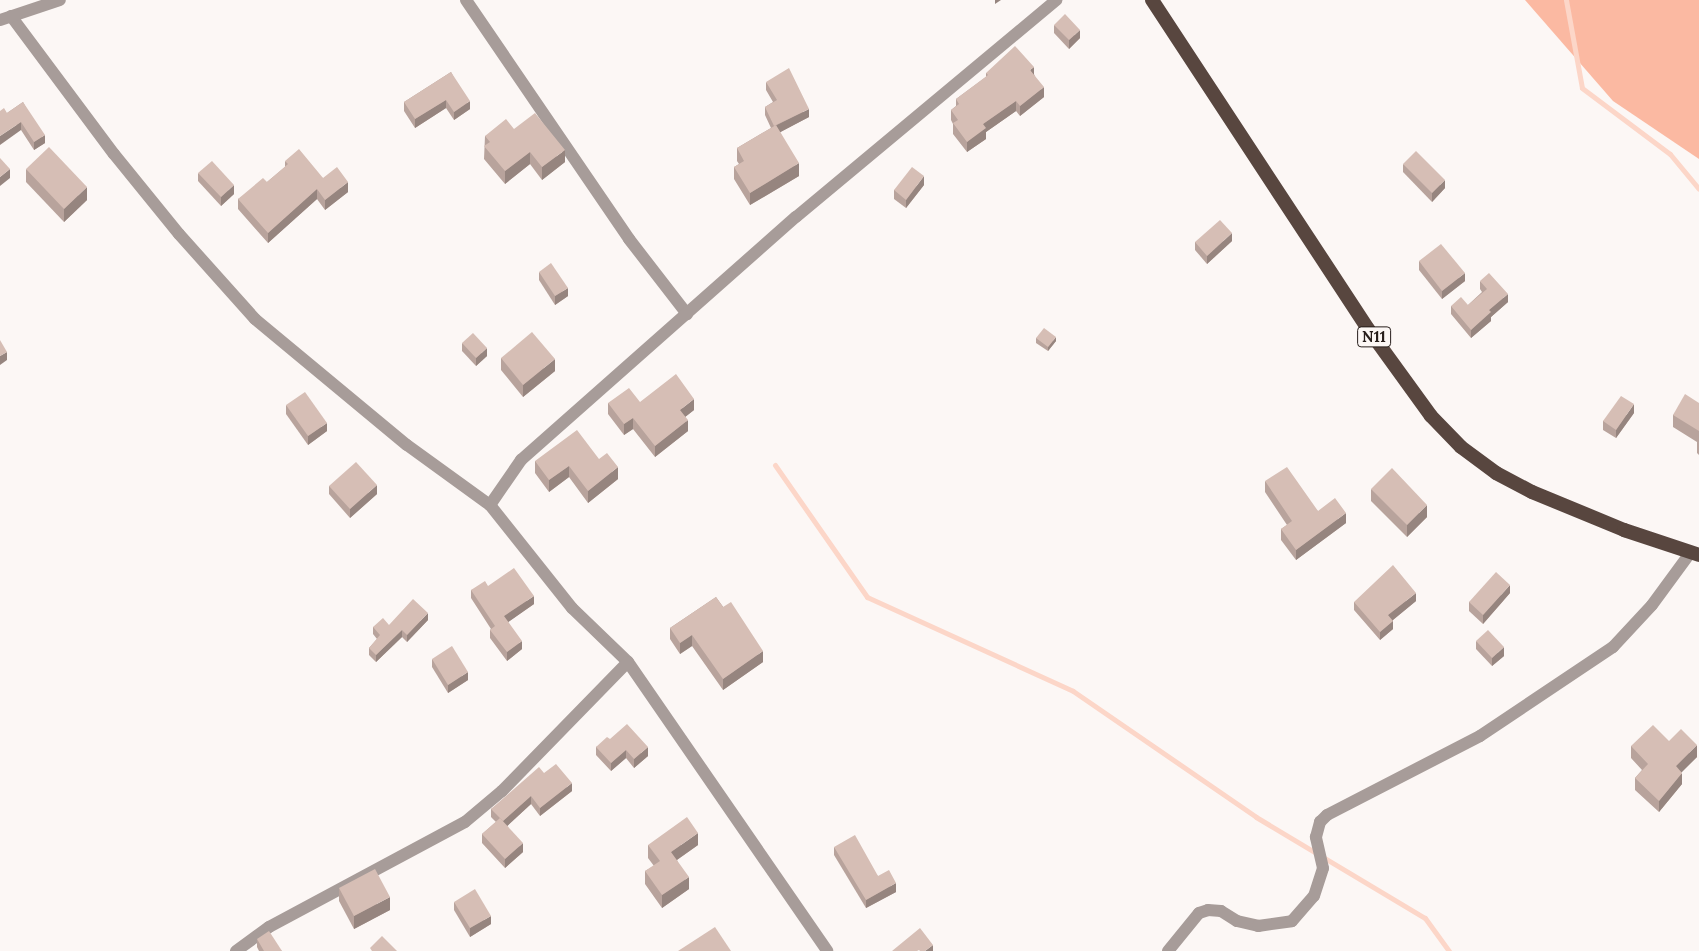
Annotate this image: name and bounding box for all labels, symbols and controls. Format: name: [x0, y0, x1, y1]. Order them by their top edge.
road number: N11: [1356, 324, 1392, 350]

